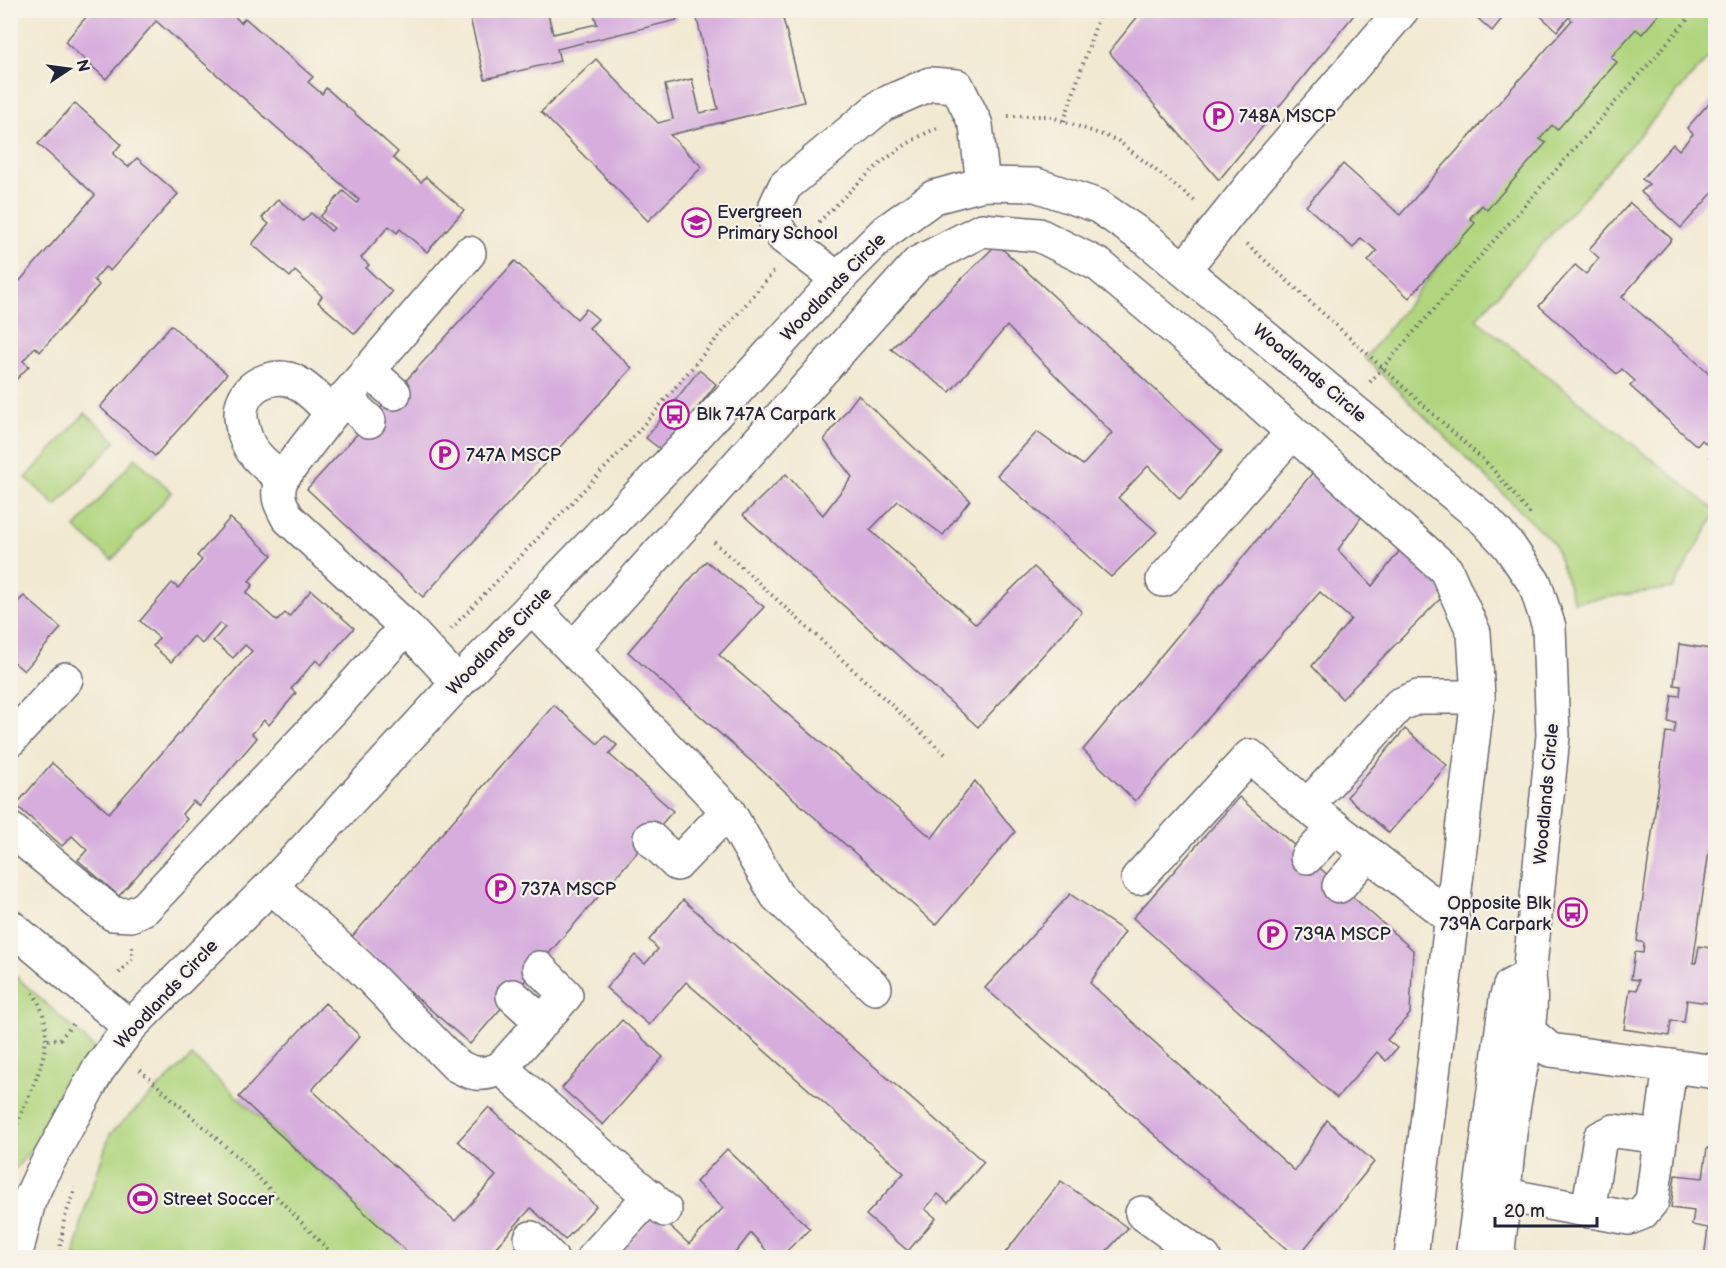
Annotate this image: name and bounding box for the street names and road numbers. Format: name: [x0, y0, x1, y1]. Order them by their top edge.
street label: Woodlands Circle: [777, 229, 890, 346]
street label: Woodlands Circle: [1249, 320, 1371, 427]
street label: Woodlands Circle: [443, 583, 556, 700]
street label: Woodlands Circle: [1530, 722, 1563, 866]
street label: Woodlands Circle: [110, 935, 223, 1053]

